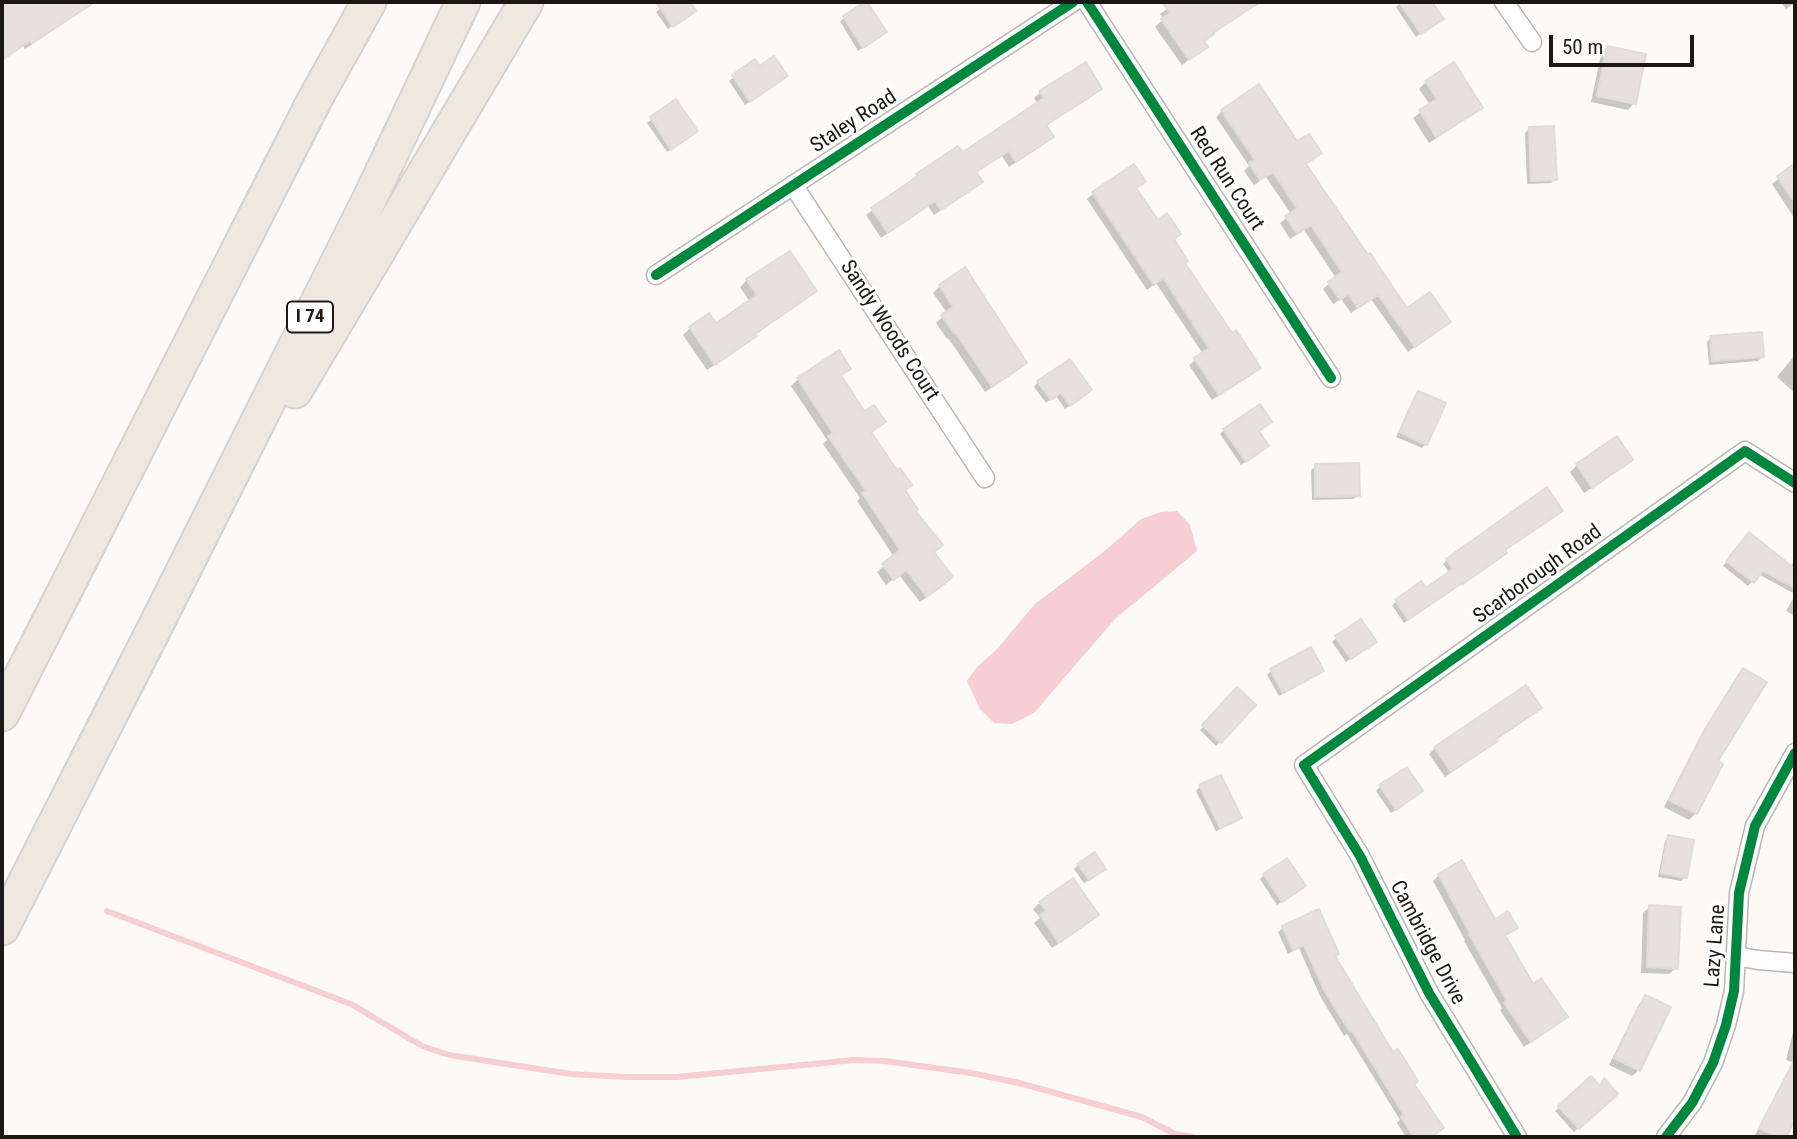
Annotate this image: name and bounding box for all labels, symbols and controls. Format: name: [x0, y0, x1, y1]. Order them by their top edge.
scale bar: [1552, 21, 1697, 65]
text: 50 m: [1562, 35, 1603, 59]
street label: Staley Road: [806, 85, 902, 159]
street label: Red Run Court: [1183, 123, 1269, 235]
street label: Sandy Woods Court: [834, 256, 944, 406]
road number: I 74: [287, 302, 333, 332]
street label: Scarborough Road: [1469, 520, 1607, 630]
street label: Cambridge Drive: [1384, 877, 1470, 1009]
street label: Lazy Lane: [1701, 904, 1731, 988]

